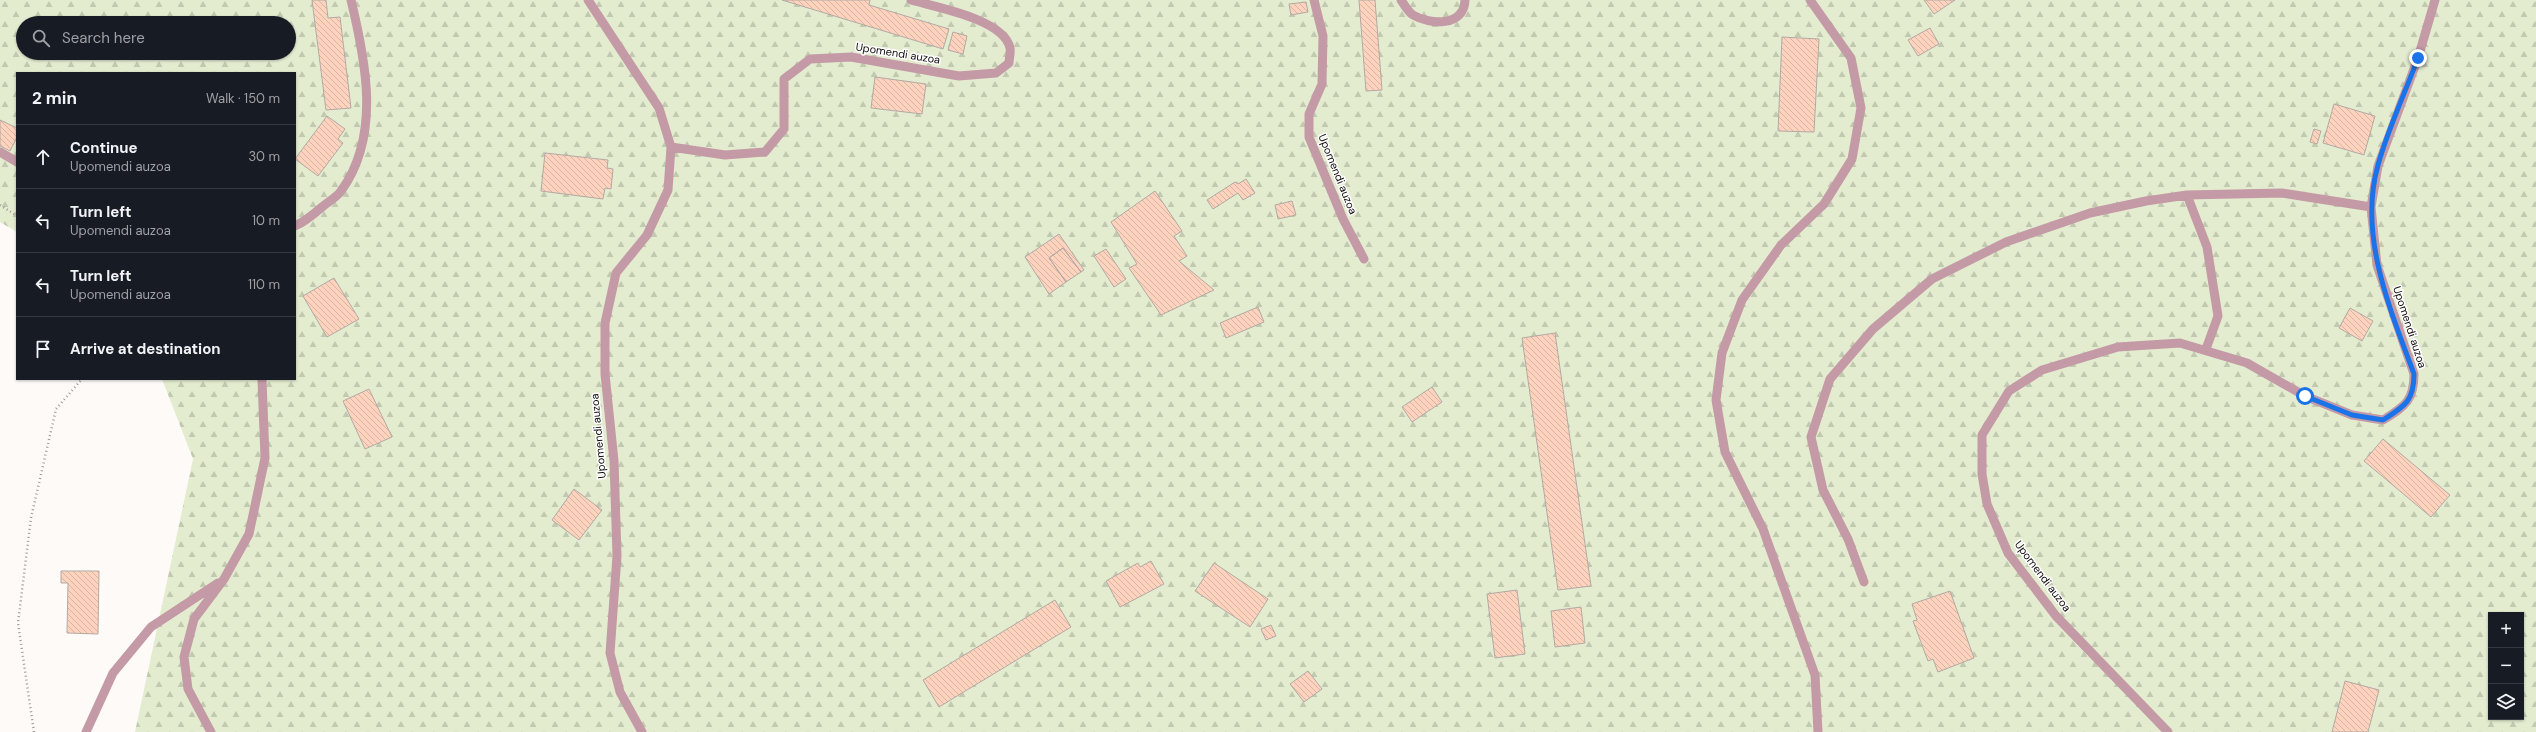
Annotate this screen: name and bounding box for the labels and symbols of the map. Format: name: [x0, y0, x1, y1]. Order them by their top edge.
street label: Upomendi auzoa: [855, 39, 941, 67]
route end: [2409, 49, 2427, 67]
street label: Upomendi auzoa: [1316, 132, 1360, 216]
street label: Upomendi auzoa: [2390, 284, 2430, 370]
route start: [2296, 387, 2314, 405]
street label: Upomendi auzoa: [587, 393, 609, 479]
street label: Upomendi auzoa: [2012, 538, 2074, 614]

